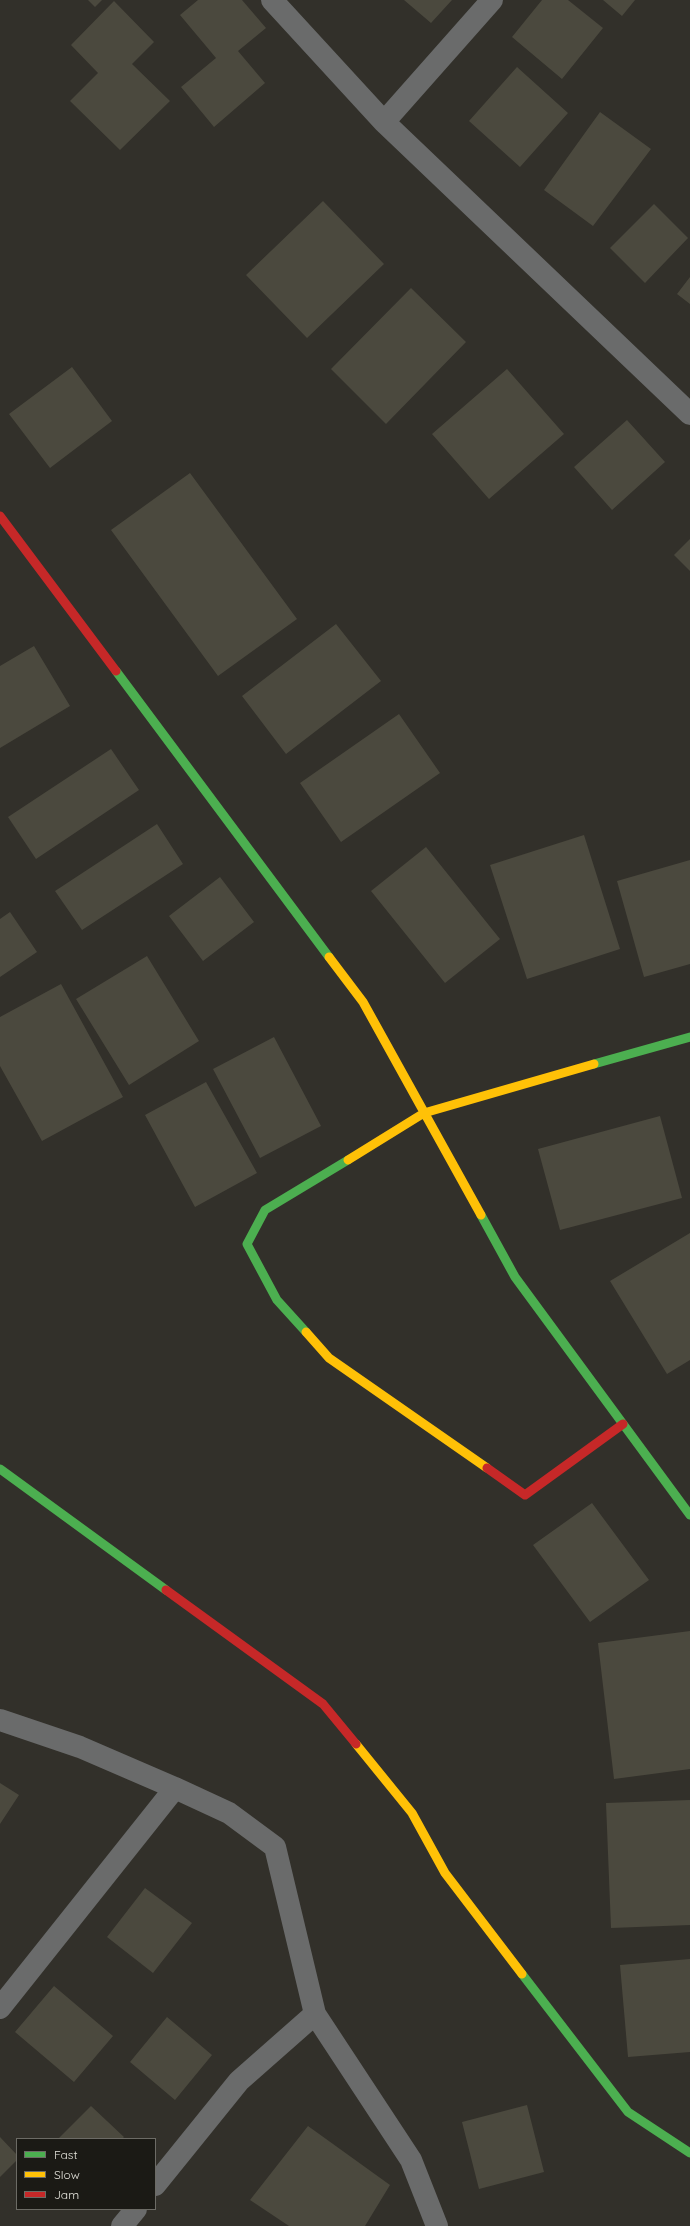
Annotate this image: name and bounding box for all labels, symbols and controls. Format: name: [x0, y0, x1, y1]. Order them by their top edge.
legend: [16, 2138, 156, 2210]
text: Fast: [54, 2147, 78, 2162]
text: Slow: [54, 2167, 80, 2182]
text: Jam: [54, 2187, 79, 2202]

